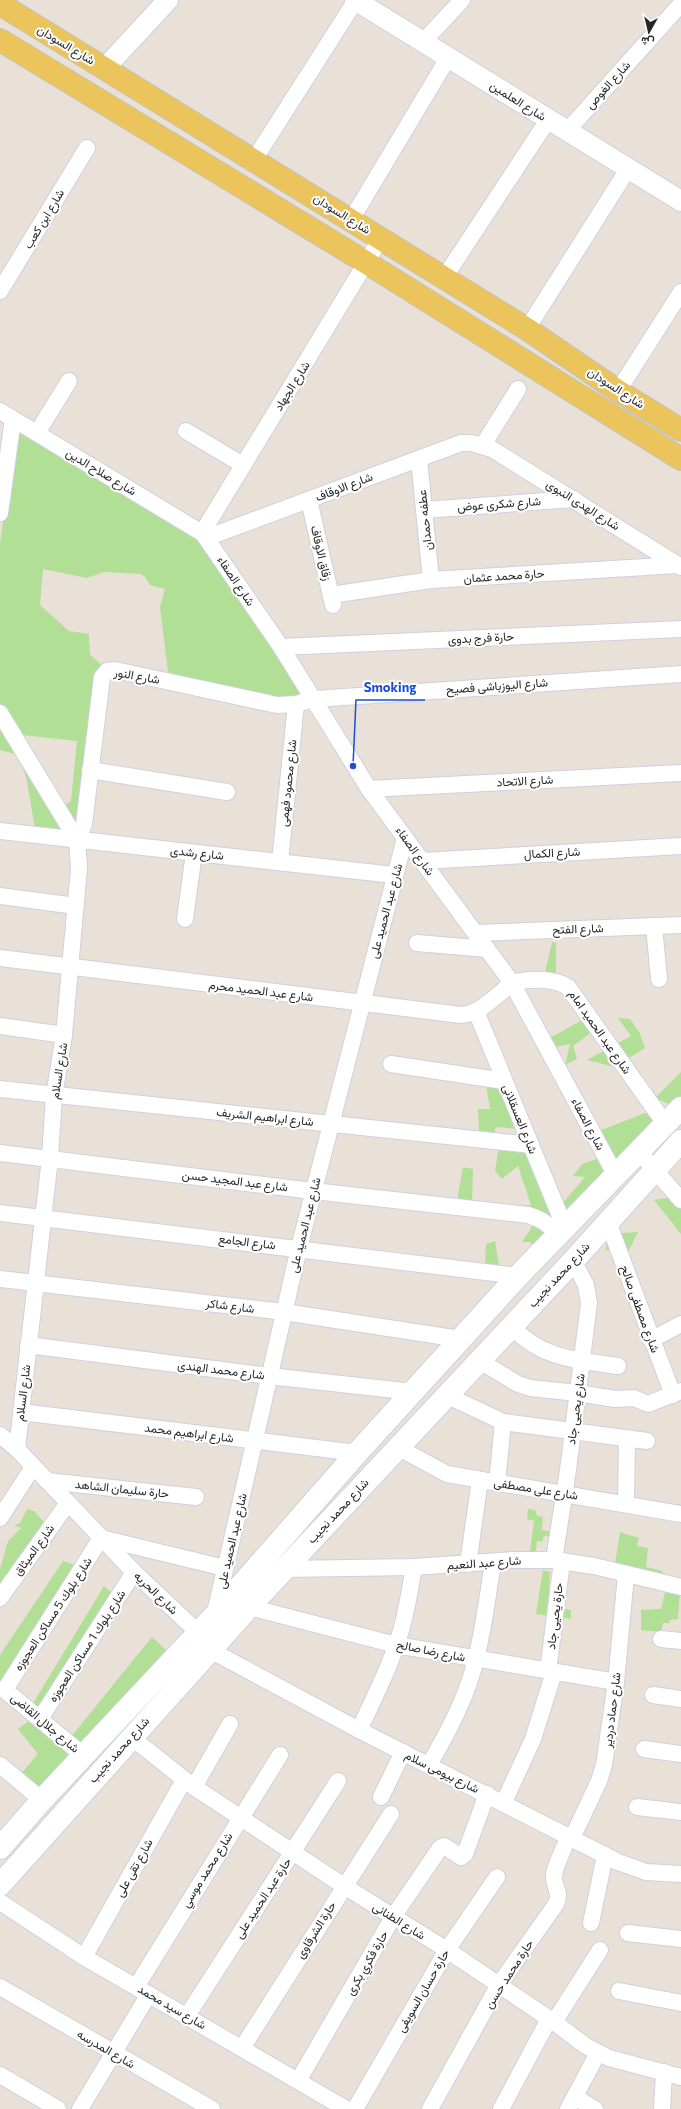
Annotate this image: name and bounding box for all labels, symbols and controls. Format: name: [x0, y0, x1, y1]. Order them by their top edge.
north arrow: [629, 12, 669, 52]
street label: شارع السودان: [34, 21, 98, 69]
text: ش: [640, 34, 655, 50]
street label: شارع الغوص: [582, 57, 635, 113]
street label: شارع العلمين: [486, 77, 549, 125]
street label: شارع ابن كعب: [20, 186, 69, 252]
street label: شارع السودان: [310, 190, 374, 239]
street label: شارع الجهاد: [270, 358, 314, 414]
street label: شارع السودان: [584, 364, 648, 413]
street label: شارع صلاح الدين: [62, 445, 139, 500]
street label: شارع الاوقاف: [313, 469, 375, 506]
street label: شارع الهدى النبوى: [543, 476, 623, 535]
street label: عطفه حمدان: [414, 489, 435, 551]
street label: شارع شكرى عوض: [457, 493, 542, 516]
street label: زقاق الاوقاف: [307, 524, 335, 582]
street label: شارع الصفاء: [213, 553, 259, 610]
street label: حارة محمد عثمان: [463, 565, 545, 587]
street label: حارة فرج بدوى: [447, 628, 515, 649]
street label: شارع النور: [112, 664, 161, 689]
street label: شارع اليوزباشى فصيح: [446, 674, 549, 699]
callout: Smoking: [356, 675, 425, 700]
text: Smoking: [364, 679, 416, 695]
street label: شارع محمود فهمى: [275, 739, 302, 827]
street label: شارع الاتحاد: [496, 772, 554, 791]
street label: شارع الصفاء: [391, 823, 438, 879]
street label: شارع رشدى: [169, 842, 225, 865]
street label: شارع الكمال: [523, 844, 581, 863]
street label: شارع عبد الحميد على: [366, 862, 407, 961]
street label: شارع الفتح: [552, 920, 604, 939]
street label: شارع عبد الحميد محرم: [208, 977, 314, 1006]
street label: شارع عبد الحميد امام: [564, 987, 635, 1078]
street label: شارع السلام: [47, 1042, 72, 1101]
street label: شارع العسقلانى: [498, 1082, 541, 1157]
street label: شارع الصفاء: [567, 1095, 608, 1153]
street label: شارع ابراهيم الشريف: [215, 1104, 314, 1131]
street label: شارع عبد المجيد حسن: [181, 1167, 289, 1196]
street label: شارع عبد الحميد على: [285, 1176, 326, 1275]
street label: شارع الجامع: [217, 1231, 277, 1254]
street label: شارع محمد نجيب: [525, 1239, 594, 1312]
street label: شارع مصطفى صالح: [616, 1263, 663, 1355]
street label: شارع شاكر: [204, 1295, 255, 1318]
street label: شارع محمد الهندى: [176, 1357, 265, 1384]
street label: شارع السلام: [12, 1364, 35, 1422]
street label: شارع يحيى جاد: [563, 1373, 590, 1446]
street label: شارع ابراهيم محمد: [143, 1420, 235, 1447]
street label: شارع على مصطفى: [493, 1474, 579, 1505]
street label: شارع محمد نجيب: [304, 1475, 373, 1548]
street label: حارة سليمان الشاهد: [74, 1476, 170, 1502]
street label: شارع عبد الحميد على: [213, 1492, 252, 1591]
street label: شارع الميثاق: [10, 1521, 59, 1580]
street label: شارع عبد النعيم: [446, 1552, 522, 1575]
street label: شارع بلوك 5 مساكن العجوزه: [10, 1554, 97, 1674]
street label: شارع الحريه: [130, 1568, 182, 1619]
street label: حارة يحيى جاد: [543, 1582, 567, 1650]
street label: شارع بلوك 1 مساكن العجوزه: [45, 1587, 130, 1706]
street label: شارع رضا صالح: [395, 1636, 467, 1667]
street label: شارع حماد دردير: [599, 1671, 626, 1750]
street label: شارع جلال القاضى: [7, 1690, 83, 1757]
street label: شارع محمد نجيب: [85, 1714, 154, 1787]
street label: شارع بيومى سلام: [402, 1747, 482, 1798]
street label: شارع محمد موسي: [178, 1829, 238, 1912]
street label: شارع تقى على: [111, 1836, 157, 1900]
street label: حارة عبد الحميد على: [231, 1854, 295, 1942]
street label: حارة الشرقاوى: [292, 1898, 340, 1962]
street label: شارع الطنانى: [369, 1899, 428, 1944]
street label: حارة فكري بكرى: [342, 1928, 394, 1999]
street label: حارة محمد حسن: [481, 1936, 537, 2012]
street label: حارة حسان السويفى: [393, 1947, 453, 2035]
street label: شارع سيد محمد: [134, 1981, 209, 2034]
street label: شارع المدرسه: [73, 2026, 138, 2073]

